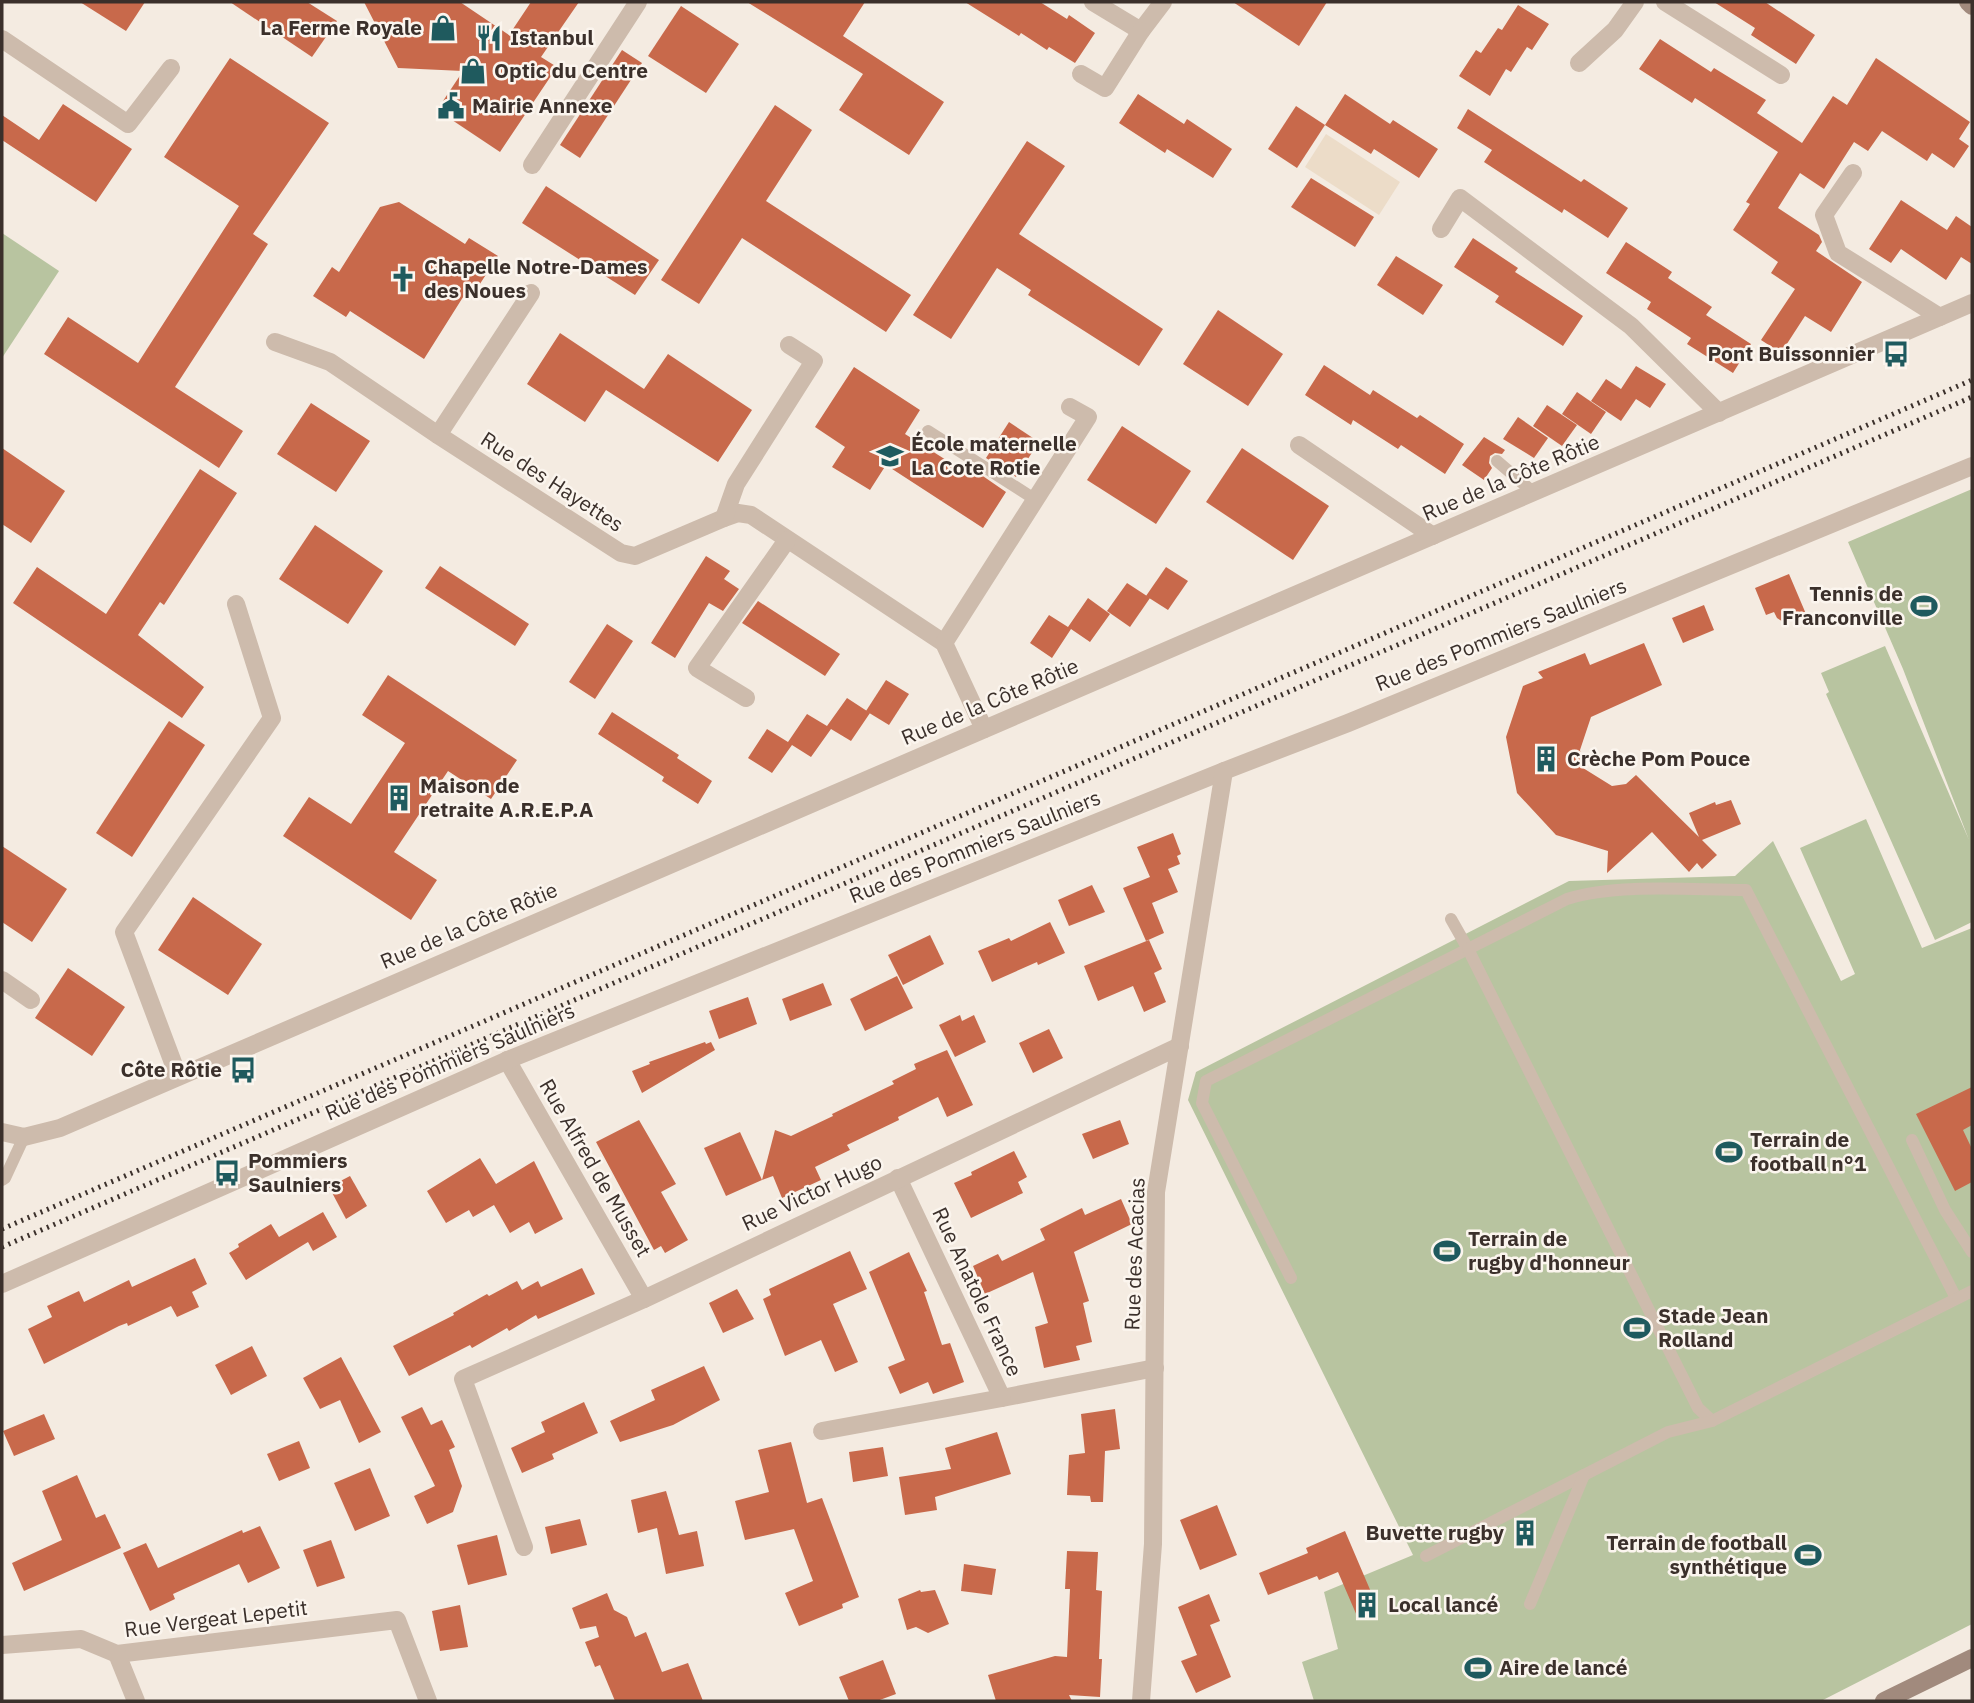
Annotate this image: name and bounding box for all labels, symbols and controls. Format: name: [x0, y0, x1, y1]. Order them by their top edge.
place label: La Ferme Royale: [260, 13, 422, 41]
shop icon: La Ferme Royale: [428, 13, 458, 43]
restaurant icon: Istanbul: [474, 23, 504, 53]
place label: Istanbul: [510, 23, 594, 51]
shop icon: Optic du Centre: [458, 56, 488, 86]
place label: Optic du Centre: [494, 56, 648, 84]
public building icon: Mairie Annexe: [436, 91, 466, 121]
place label: Mairie Annexe: [472, 91, 613, 119]
place label: Chapelle Notre-Dames des Noues: [424, 252, 648, 304]
church icon: Chapelle Notre-Dames des Noues: [388, 264, 418, 294]
place label: Pont Buissonnier: [1708, 339, 1876, 367]
bus stop icon: Pont Buissonnier: [1881, 339, 1911, 369]
street label: Rue des Hayettes: [476, 425, 629, 538]
street label: Rue de la Côte Rôtie: [1418, 427, 1604, 527]
place label: École maternelle La Cote Rotie: [911, 429, 1077, 481]
school or university icon: École maternelle La Cote Rotie: [875, 441, 905, 471]
street label: Rue des Pommiers Saulniers: [1371, 571, 1631, 697]
place label: Tennis de Franconville: [1782, 579, 1903, 631]
sports icon: Tennis de Franconville: [1909, 591, 1939, 621]
street label: Rue de la Côte Rôtie: [897, 651, 1083, 751]
building icon: Crèche Pom Pouce: [1531, 744, 1561, 774]
place label: Crèche Pom Pouce: [1567, 744, 1750, 772]
place label: Maison de retraite A.R.E.P.A: [420, 771, 593, 823]
building icon: Maison de retraite A.R.E.P.A: [384, 783, 414, 813]
street label: Rue des Pommiers Saulniers: [845, 783, 1105, 909]
street label: Rue de la Côte Rôtie: [376, 875, 562, 975]
street label: Rue des Pommiers Saulniers: [320, 996, 579, 1126]
place label: Côte Rôtie: [120, 1055, 222, 1083]
bus stop icon: Côte Rôtie: [228, 1055, 258, 1085]
street label: Rue Alfred de Musset: [533, 1073, 658, 1262]
place label: Terrain de football n°1: [1750, 1125, 1867, 1177]
sports icon: Terrain de football n°1: [1714, 1137, 1744, 1167]
place label: Pommiers Saulniers: [248, 1146, 348, 1198]
street label: Rue Victor Hugo: [737, 1147, 886, 1237]
bus stop icon: Pommiers Saulniers: [212, 1158, 242, 1188]
street label: Rue des Acacias: [1117, 1177, 1151, 1331]
street label: Rue Anatole France: [926, 1202, 1029, 1381]
place label: Terrain de rugby d'honneur: [1468, 1224, 1630, 1276]
sports icon: Terrain de rugby d'honneur: [1432, 1236, 1462, 1266]
place label: Stade Jean Rolland: [1658, 1301, 1769, 1353]
sports icon: Stade Jean Rolland: [1622, 1313, 1652, 1343]
place label: Buvette rugby: [1366, 1518, 1505, 1546]
building icon: Buvette rugby: [1510, 1518, 1540, 1548]
place label: Terrain de football synthétique: [1606, 1528, 1787, 1580]
sports icon: Terrain de football synthétique: [1793, 1540, 1823, 1570]
building icon: Local lancé: [1352, 1590, 1382, 1620]
place label: Local lancé: [1388, 1590, 1498, 1618]
street label: Rue Vergeat Lepetit: [123, 1593, 309, 1643]
sports icon: Aire de lancé: [1463, 1653, 1493, 1683]
place label: Aire de lancé: [1499, 1653, 1628, 1681]

